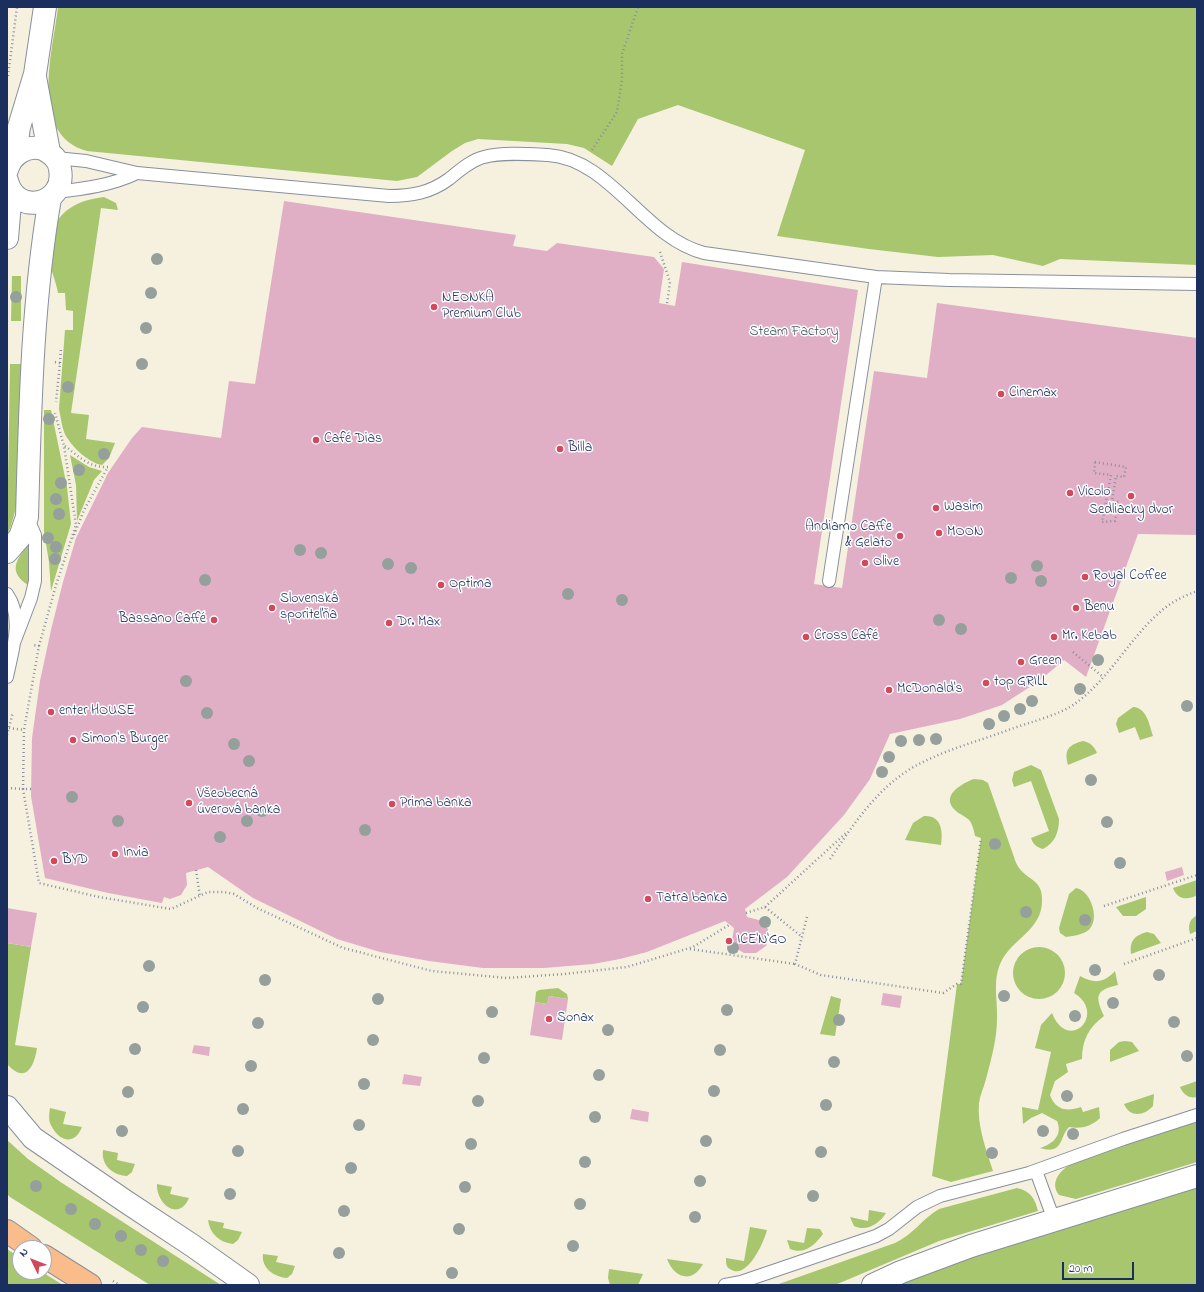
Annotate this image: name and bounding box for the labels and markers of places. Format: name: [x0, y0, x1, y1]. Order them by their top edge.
place label: NEONKA Premium Club: [442, 291, 521, 324]
marker: NEONKA Premium Club: [429, 302, 439, 312]
place label: Cinemax: [1009, 386, 1057, 402]
marker: Cinemax: [996, 389, 1006, 399]
place label: Café Dias: [324, 432, 382, 448]
marker: Café Dias: [311, 435, 321, 445]
place label: Billa: [568, 441, 592, 457]
marker: Billa: [555, 444, 565, 454]
place label: Vicolo: [1078, 485, 1111, 501]
marker: Vicolo: [1065, 488, 1075, 498]
marker: Sedliacky dvor: [1126, 491, 1136, 501]
place label: Wasim: [944, 500, 983, 516]
marker: Wasim: [931, 503, 941, 513]
place label: Sedliacky dvor: [1089, 503, 1173, 519]
place label: Andiamo Caffe & Gelato: [805, 520, 892, 552]
place label: MOON: [947, 525, 983, 541]
marker: MOON: [934, 528, 944, 538]
marker: Andiamo Caffe & Gelato: [895, 531, 905, 541]
place label: Olive: [873, 555, 899, 571]
marker: Olive: [860, 558, 870, 568]
place label: Royal Coffee: [1093, 569, 1167, 585]
marker: Royal Coffee: [1080, 572, 1090, 582]
place label: Optima: [449, 577, 491, 593]
marker: Optima: [436, 580, 446, 590]
place label: Slovenská sporiteľňa: [280, 592, 338, 624]
place label: Benu: [1084, 600, 1115, 616]
marker: Slovenská sporiteľňa: [267, 603, 277, 613]
marker: Benu: [1071, 603, 1081, 613]
place label: Bassano Caffé: [119, 612, 206, 628]
marker: Bassano Caffé: [209, 615, 219, 625]
place label: Dr. Max: [397, 615, 440, 631]
marker: Dr. Max: [384, 618, 394, 628]
place label: Cross Café: [814, 629, 878, 645]
place label: Mr. Kebab: [1062, 629, 1117, 645]
marker: Cross Café: [801, 632, 811, 642]
marker: Mr. Kebab: [1049, 632, 1059, 642]
place label: Green: [1029, 654, 1062, 670]
marker: Green: [1016, 657, 1026, 667]
place label: top GRILL: [994, 675, 1047, 691]
marker: top GRILL: [981, 678, 991, 688]
place label: McDonald's: [897, 682, 963, 698]
marker: McDonald's: [884, 685, 894, 695]
place label: enter HOUSE: [59, 704, 135, 720]
marker: enter HOUSE: [46, 707, 56, 717]
place label: Simon's Burger: [81, 732, 168, 748]
marker: Simon's Burger: [68, 735, 78, 745]
place label: Všeobecná úverová banka: [197, 787, 280, 820]
place label: Prima banka: [400, 796, 472, 812]
marker: Všeobecná úverová banka: [184, 798, 194, 808]
marker: Prima banka: [387, 799, 397, 809]
place label: Invia: [123, 846, 149, 862]
marker: Invia: [110, 849, 120, 859]
place label: BYD: [62, 853, 88, 869]
marker: BYD: [49, 856, 59, 866]
place label: Tatra banka: [656, 891, 727, 907]
marker: Tatra banka: [643, 894, 653, 904]
place label: ICE'N'GO: [737, 933, 786, 949]
marker: ICE'N'GO: [724, 936, 734, 946]
place label: Sonax: [557, 1011, 594, 1027]
marker: Sonax: [544, 1014, 554, 1024]

